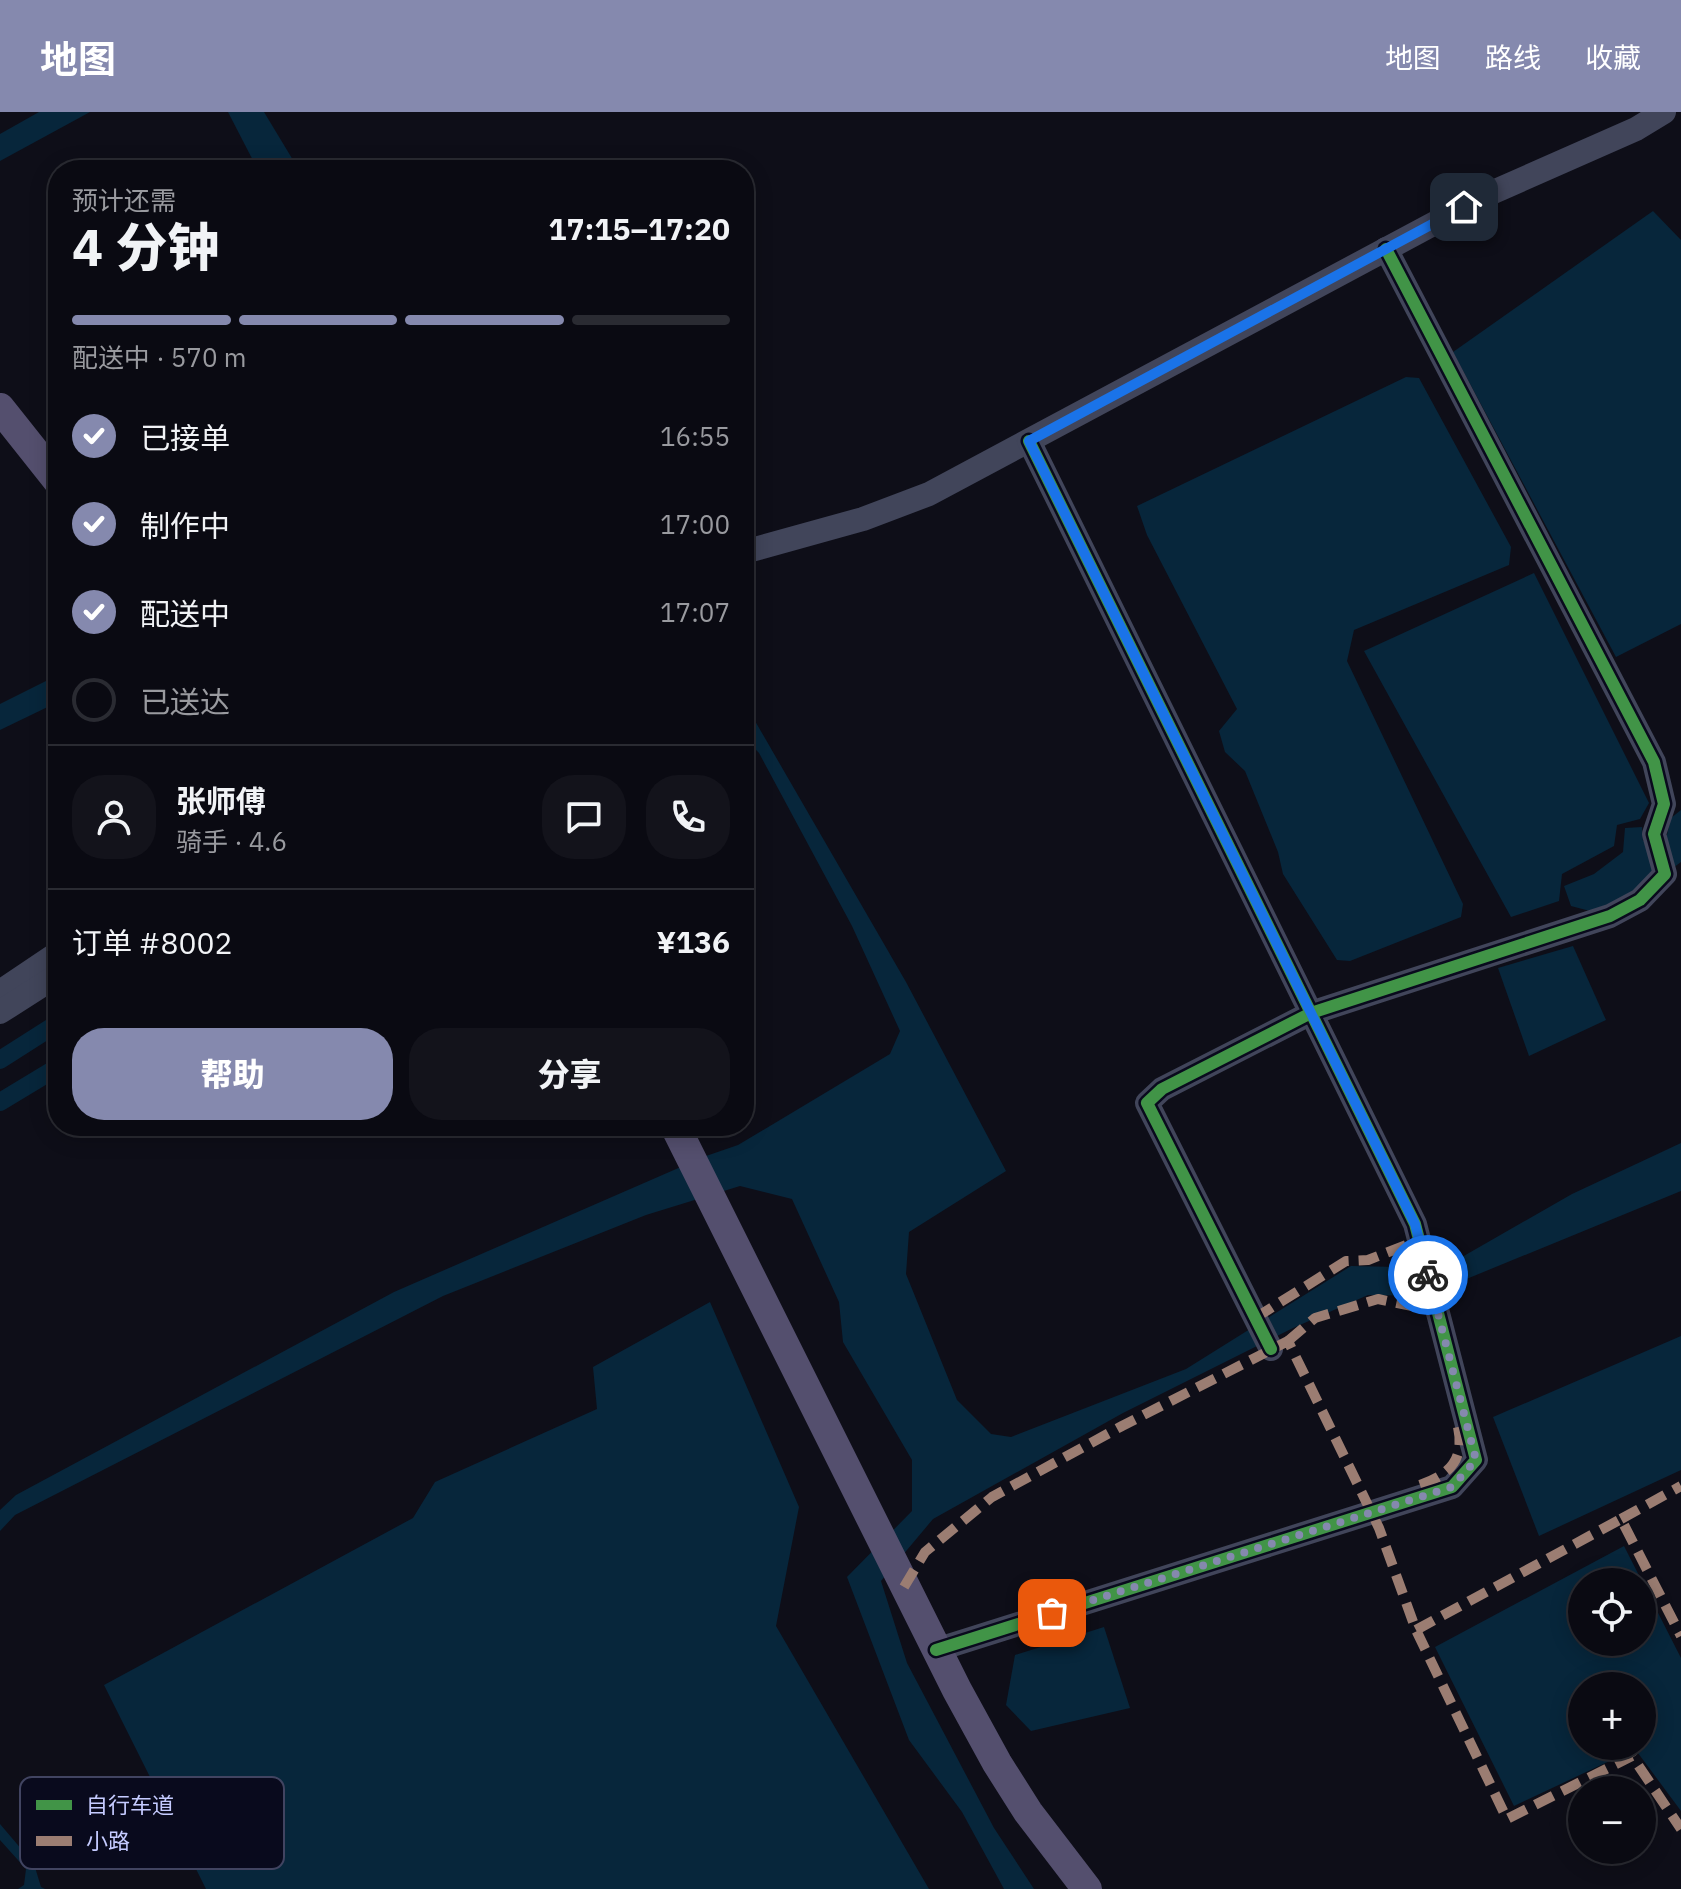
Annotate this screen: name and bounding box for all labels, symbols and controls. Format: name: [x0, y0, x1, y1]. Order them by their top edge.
text: 地图: [40, 34, 116, 83]
text: 地图: [1385, 39, 1441, 76]
text: 路线: [1485, 39, 1541, 76]
text: 收藏: [1585, 39, 1641, 76]
pin: [1430, 173, 1498, 241]
text: 预计还需: [72, 183, 176, 217]
icon: home: [1442, 185, 1486, 229]
text: 17:15–17:20: [549, 209, 730, 248]
text: 4 分钟: [72, 213, 219, 280]
text: 配送中 · 570 m: [72, 340, 246, 374]
icon: check: [72, 414, 116, 458]
text: 已接单: [140, 418, 230, 457]
text: 16:55: [660, 419, 730, 453]
icon: check: [72, 502, 116, 546]
text: 制作中: [140, 506, 230, 545]
text: 17:00: [660, 507, 730, 541]
icon: check: [72, 590, 116, 634]
text: 配送中: [140, 594, 230, 633]
text: 17:07: [660, 595, 730, 629]
text: 已送达: [140, 682, 230, 721]
button: person: [72, 775, 156, 859]
button: chat: [542, 775, 626, 859]
button: phone: [646, 775, 730, 859]
text: 张师傅: [176, 781, 266, 820]
text: 骑手 · 4.6: [176, 824, 287, 858]
text: ¥136: [657, 922, 730, 961]
text: 订单 #8002: [72, 923, 232, 962]
button: 帮助: [72, 1028, 393, 1120]
button: 分享: [409, 1028, 730, 1120]
courier: [1388, 1235, 1468, 1315]
icon: bike: [1406, 1253, 1450, 1297]
map controls: [1568, 1568, 1656, 1864]
button: locate: [1568, 1568, 1656, 1656]
pin: [1018, 1579, 1086, 1647]
icon: bag: [1030, 1591, 1074, 1635]
button: +: [1568, 1672, 1656, 1760]
button: −: [1568, 1776, 1656, 1864]
legend: [20, 1777, 284, 1869]
text: 自行车道: [86, 1790, 174, 1819]
text: 小路: [86, 1826, 130, 1855]

